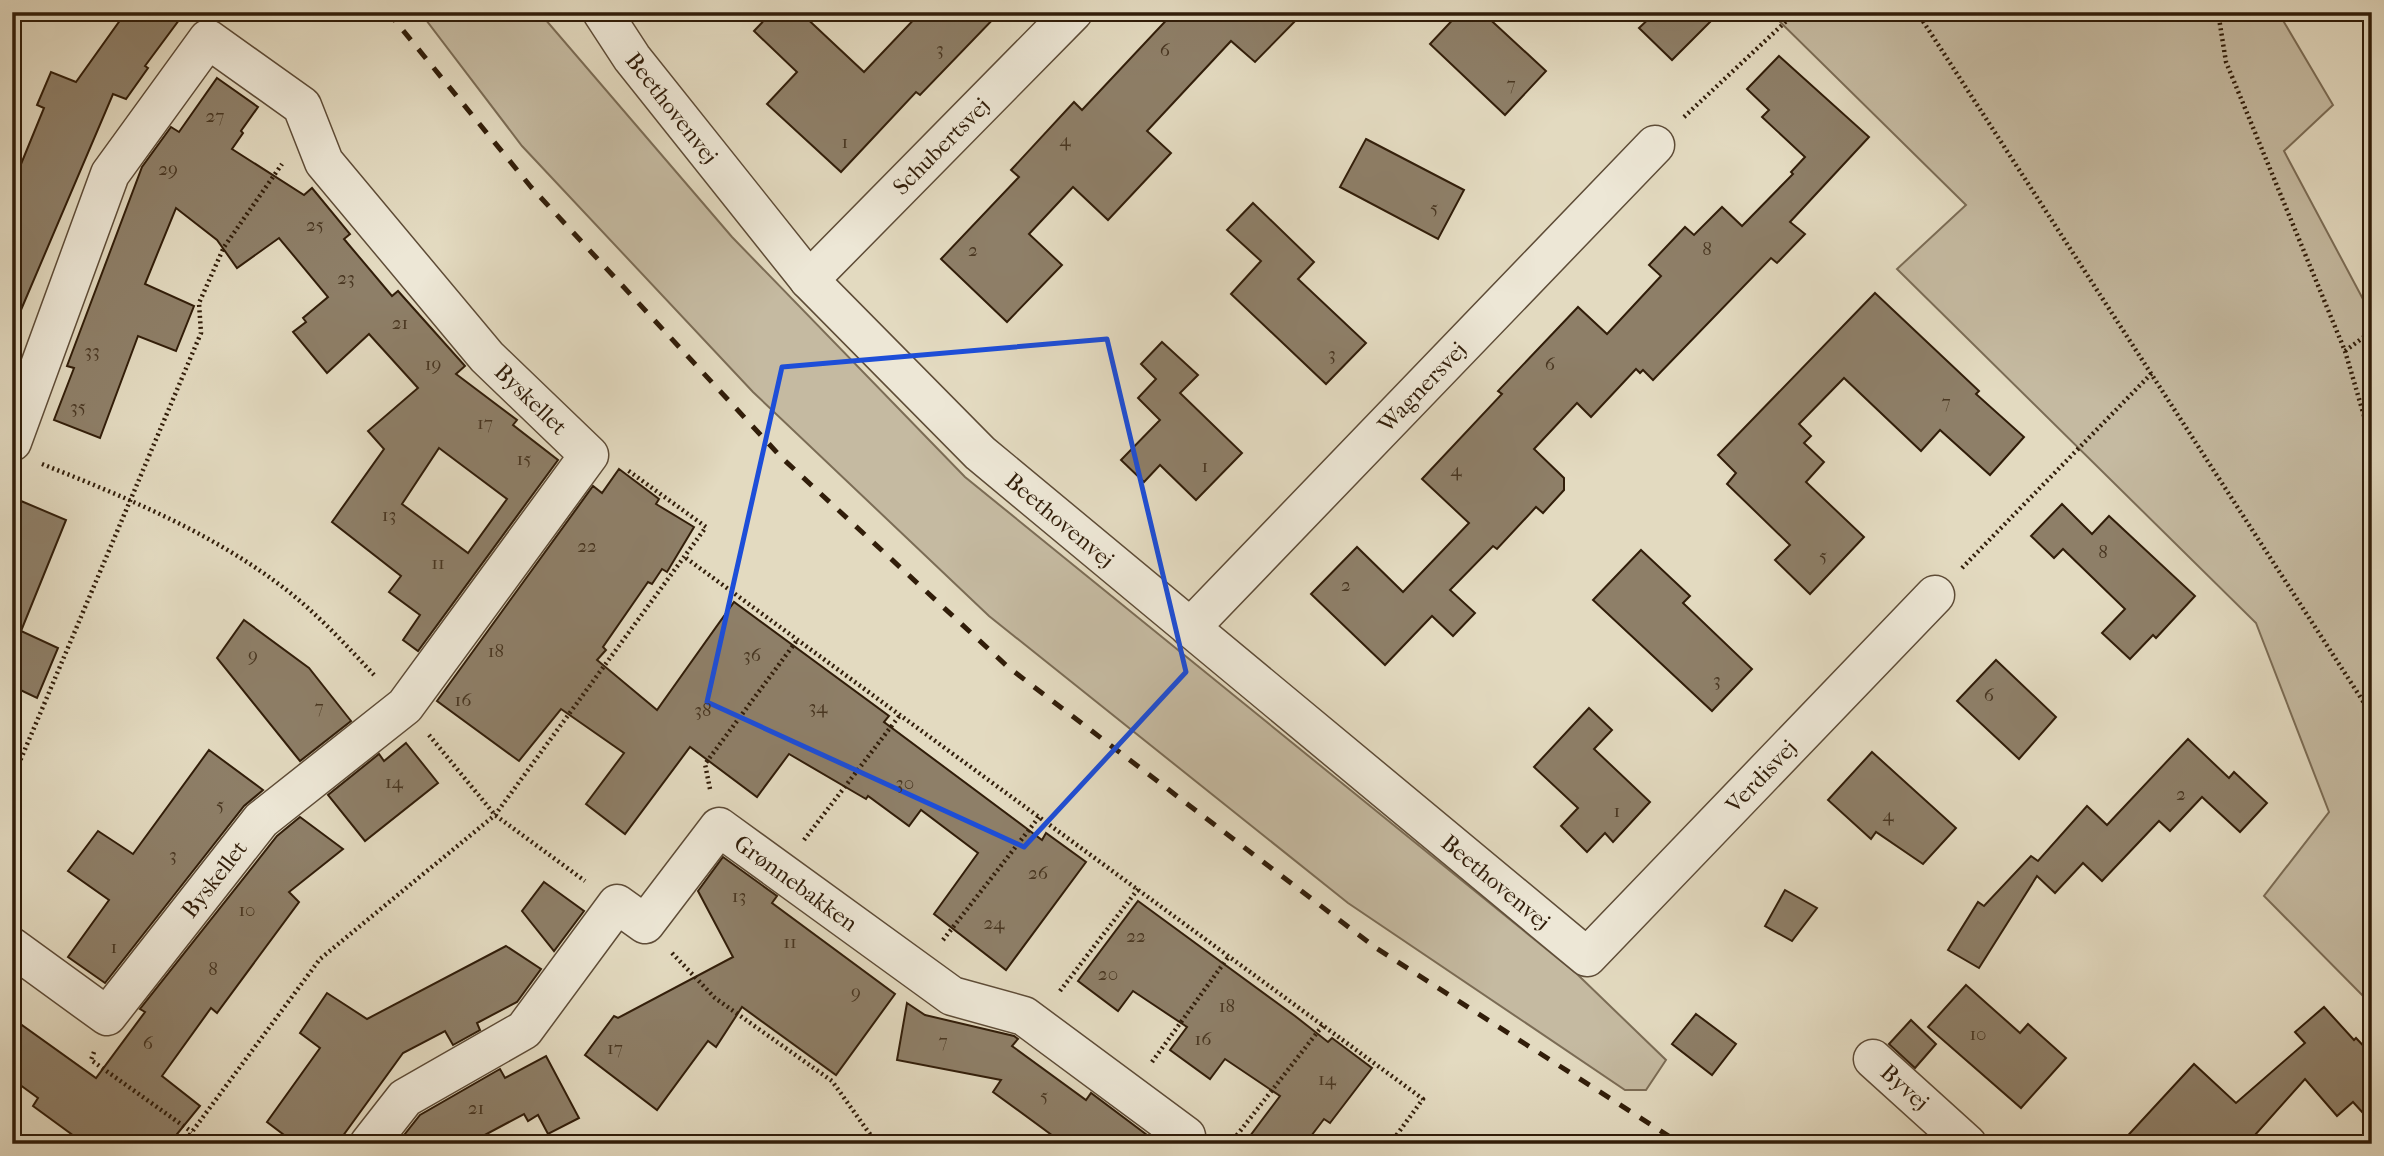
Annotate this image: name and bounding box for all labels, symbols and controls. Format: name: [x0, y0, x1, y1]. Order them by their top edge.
house number: 3: [936, 38, 944, 60]
house number: 6: [1160, 39, 1171, 61]
street label: Beethovenvej: [620, 47, 723, 169]
house number: 7: [1506, 73, 1516, 95]
street label: Schubertsvej: [887, 92, 995, 200]
house number: 27: [206, 105, 224, 127]
house number: 4: [1059, 129, 1071, 151]
house number: 1: [842, 131, 848, 153]
house number: 29: [158, 158, 178, 180]
house number: 5: [1430, 197, 1438, 219]
house number: 25: [306, 214, 324, 236]
house number: 8: [1702, 238, 1712, 260]
house number: 2: [968, 239, 978, 261]
house number: 23: [337, 267, 355, 289]
house number: 21: [392, 312, 408, 334]
street label: Wagnersvej: [1372, 337, 1472, 439]
house number: 33: [84, 340, 100, 362]
house number: 3: [1328, 343, 1336, 365]
house number: 19: [425, 353, 441, 375]
house number: 6: [1545, 353, 1556, 375]
street label: Byskellet: [489, 358, 573, 441]
house number: 7: [1941, 391, 1951, 413]
house number: 35: [70, 396, 86, 418]
house number: 17: [477, 412, 493, 434]
house number: 15: [517, 448, 531, 470]
house number: 1: [1202, 455, 1208, 477]
house number: 4: [1450, 459, 1462, 481]
street label: Beethovenvej: [1000, 467, 1120, 574]
house number: 13: [382, 504, 396, 526]
house number: 22: [577, 535, 597, 557]
house number: 8: [2098, 541, 2108, 563]
house number: 5: [1819, 545, 1827, 567]
house number: 11: [431, 552, 445, 574]
house number: 2: [1341, 574, 1351, 596]
house number: 18: [488, 640, 504, 662]
house number: 9: [248, 644, 258, 666]
house number: 36: [743, 644, 762, 666]
house number: 3: [1713, 669, 1721, 691]
house number: 6: [1984, 684, 1995, 706]
house number: 16: [455, 689, 472, 711]
house number: 7: [314, 696, 324, 718]
house number: 34: [808, 696, 828, 718]
house number: 38: [694, 699, 712, 721]
street label: Verdisvej: [1719, 734, 1803, 819]
house number: 14: [385, 771, 404, 793]
house number: 30: [896, 772, 914, 794]
house number: 2: [2176, 783, 2186, 805]
house number: 5: [216, 794, 224, 816]
house number: 1: [1614, 800, 1620, 822]
house number: 4: [1882, 804, 1894, 826]
street label: Beethovenvej: [1436, 829, 1556, 936]
street label: Grønnebakken: [729, 830, 863, 938]
street label: Byskellet: [176, 835, 253, 923]
house number: 3: [169, 844, 177, 866]
house number: 26: [1028, 862, 1049, 884]
house number: 13: [732, 885, 746, 907]
house number: 10: [238, 899, 256, 921]
house number: 24: [984, 912, 1005, 934]
house number: 22: [1126, 925, 1146, 947]
house number: 11: [783, 931, 797, 953]
house number: 1: [111, 936, 117, 958]
house number: 8: [208, 958, 218, 980]
house number: 20: [1098, 963, 1118, 985]
house number: 9: [851, 981, 861, 1003]
house number: 18: [1219, 995, 1235, 1017]
house number: 10: [1969, 1023, 1987, 1045]
house number: 16: [1195, 1028, 1212, 1050]
house number: 7: [938, 1030, 948, 1052]
house number: 6: [143, 1032, 154, 1054]
house number: 17: [607, 1037, 623, 1059]
street label: Byvej: [1875, 1059, 1934, 1116]
house number: 14: [1318, 1068, 1337, 1090]
house number: 5: [1040, 1085, 1048, 1107]
house number: 21: [468, 1097, 484, 1119]

